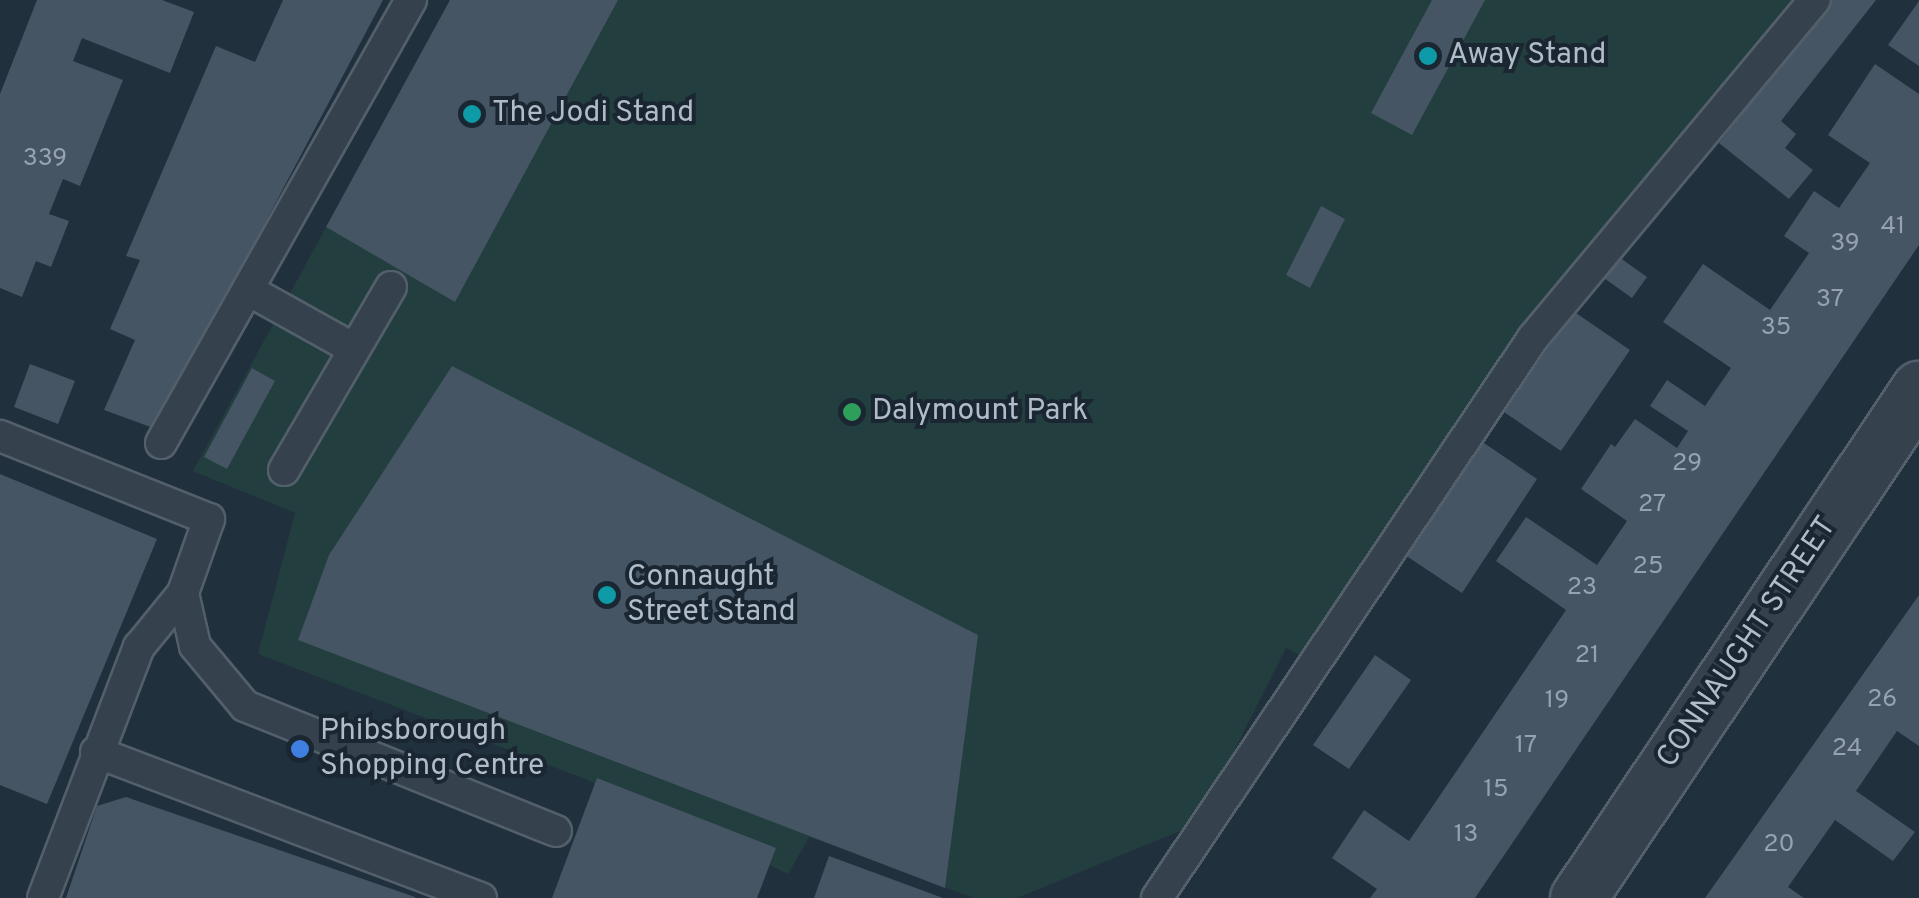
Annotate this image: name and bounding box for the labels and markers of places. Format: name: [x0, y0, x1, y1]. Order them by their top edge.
place label: Away Stand: [1448, 38, 1606, 74]
marker: Away Stand: [1417, 45, 1439, 67]
place label: The Jodi Stand: [492, 96, 694, 132]
marker: The Jodi Stand: [461, 103, 483, 125]
place label: Dalymount Park: [872, 394, 1088, 430]
marker: Dalymount Park: [841, 401, 863, 423]
place label: Connaught Street Stand: [627, 560, 796, 630]
marker: Connaught Street Stand: [596, 584, 618, 606]
place label: Phibsborough Shopping Centre: [320, 714, 544, 784]
marker: Phibsborough Shopping Centre: [289, 738, 311, 760]

